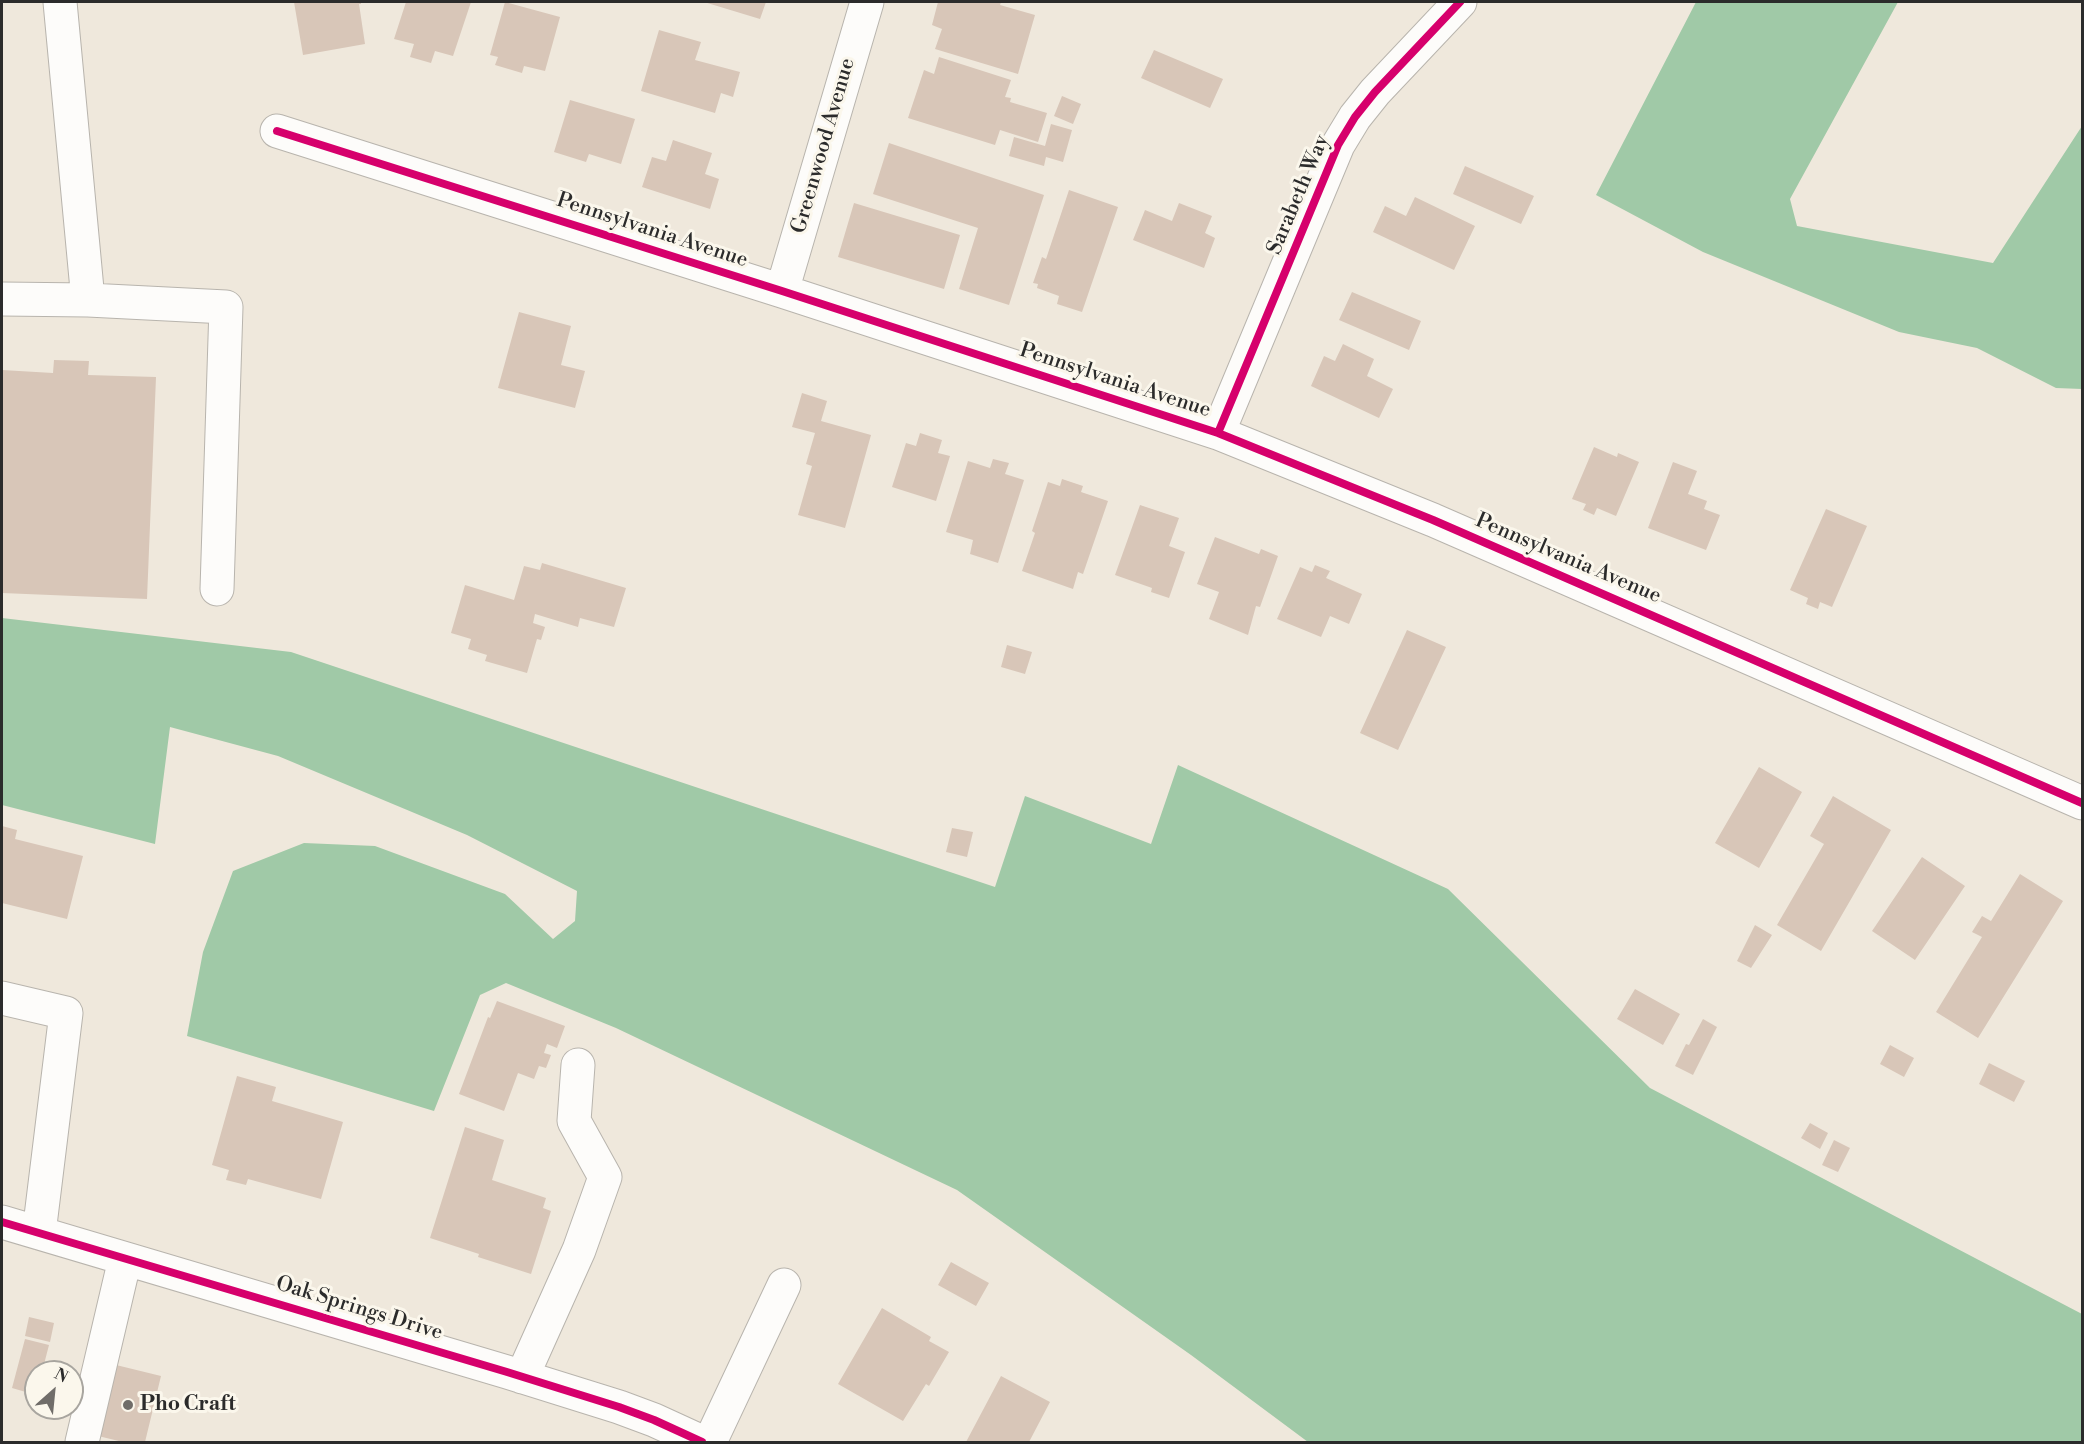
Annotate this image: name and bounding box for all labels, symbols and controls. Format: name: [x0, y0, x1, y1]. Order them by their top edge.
street label: Greenwood Avenue: [787, 55, 861, 237]
street label: Sarabeth Way: [1262, 131, 1336, 259]
street label: Pennsylvania Avenue: [553, 188, 751, 274]
street label: Pennsylvania Avenue: [1016, 338, 1214, 424]
street label: Pennsylvania Avenue: [1471, 508, 1665, 610]
street label: Oak Springs Drive: [272, 1272, 446, 1346]
north arrow: [24, 1360, 84, 1420]
text: N: [51, 1364, 71, 1388]
place label: Pho Craft: [140, 1392, 236, 1418]
marker: Pho Craft: [121, 1398, 135, 1412]

